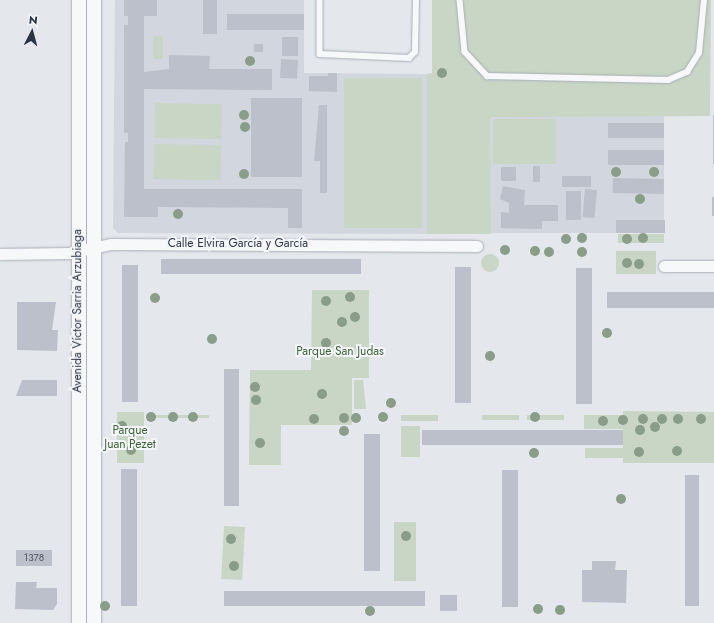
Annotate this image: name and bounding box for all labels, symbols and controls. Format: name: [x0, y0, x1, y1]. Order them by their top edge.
north arrow: [12, 12, 52, 52]
text: N: [28, 12, 38, 28]
street label: Avenida Víctor Sarria Arzubiaga: [71, 229, 85, 393]
street label: Calle Elvira García y García: [168, 237, 308, 251]
park label: Parque San Judas: [296, 345, 384, 359]
park label: Parque Juan Pezet: [104, 424, 156, 452]
house number: 1378: [24, 552, 44, 564]

